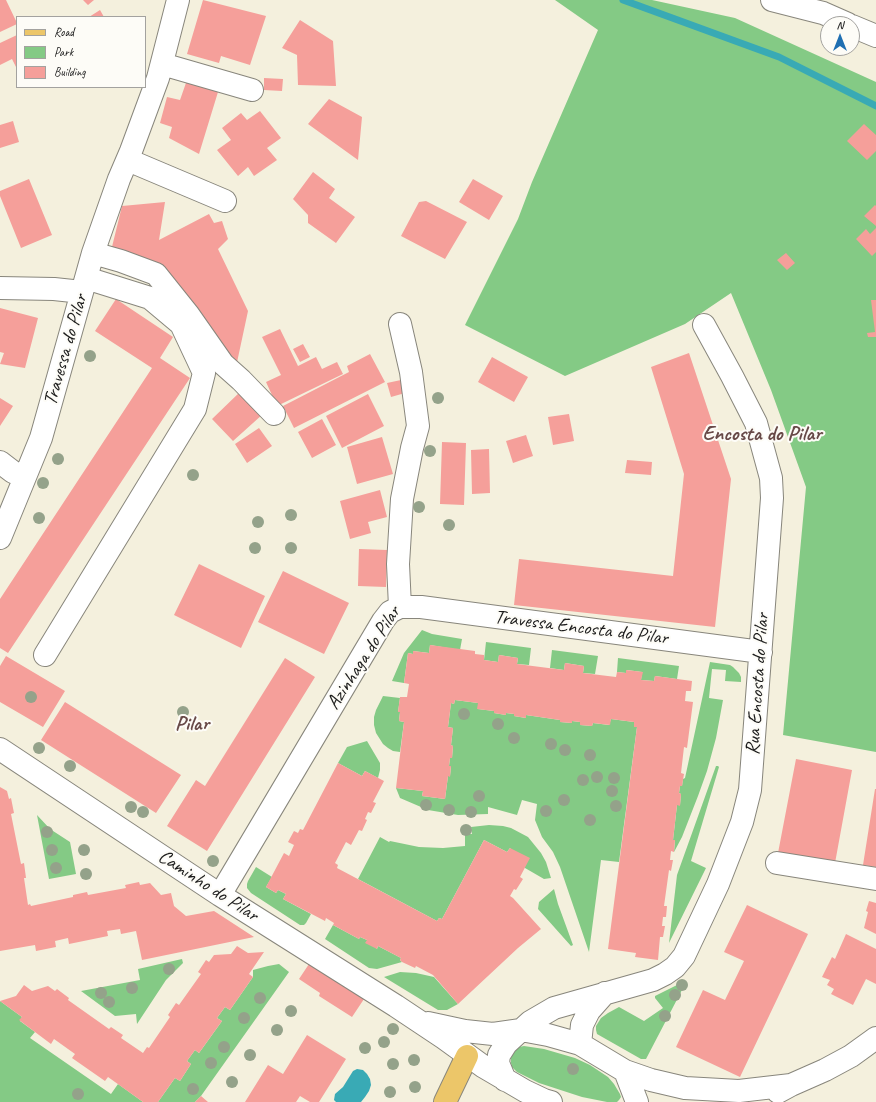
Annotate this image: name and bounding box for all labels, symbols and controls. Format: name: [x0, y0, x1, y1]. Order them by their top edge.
legend: [16, 16, 146, 88]
north arrow: [820, 16, 860, 56]
text: N: [837, 18, 843, 32]
text: Road: [54, 24, 74, 40]
text: Park: [54, 44, 73, 60]
text: Building: [54, 64, 86, 80]
street label: Travessa do Pilar: [39, 292, 93, 408]
district label: Encosta do Pilar: [702, 421, 822, 447]
street label: Azinhaga do Pilar: [322, 602, 406, 714]
street label: Travessa Encosta do Pilar: [493, 605, 669, 651]
street label: Rua Encosta do Pilar: [741, 612, 775, 756]
district label: Pilar: [175, 711, 209, 737]
street label: Caminho do Pilar: [153, 845, 263, 927]

